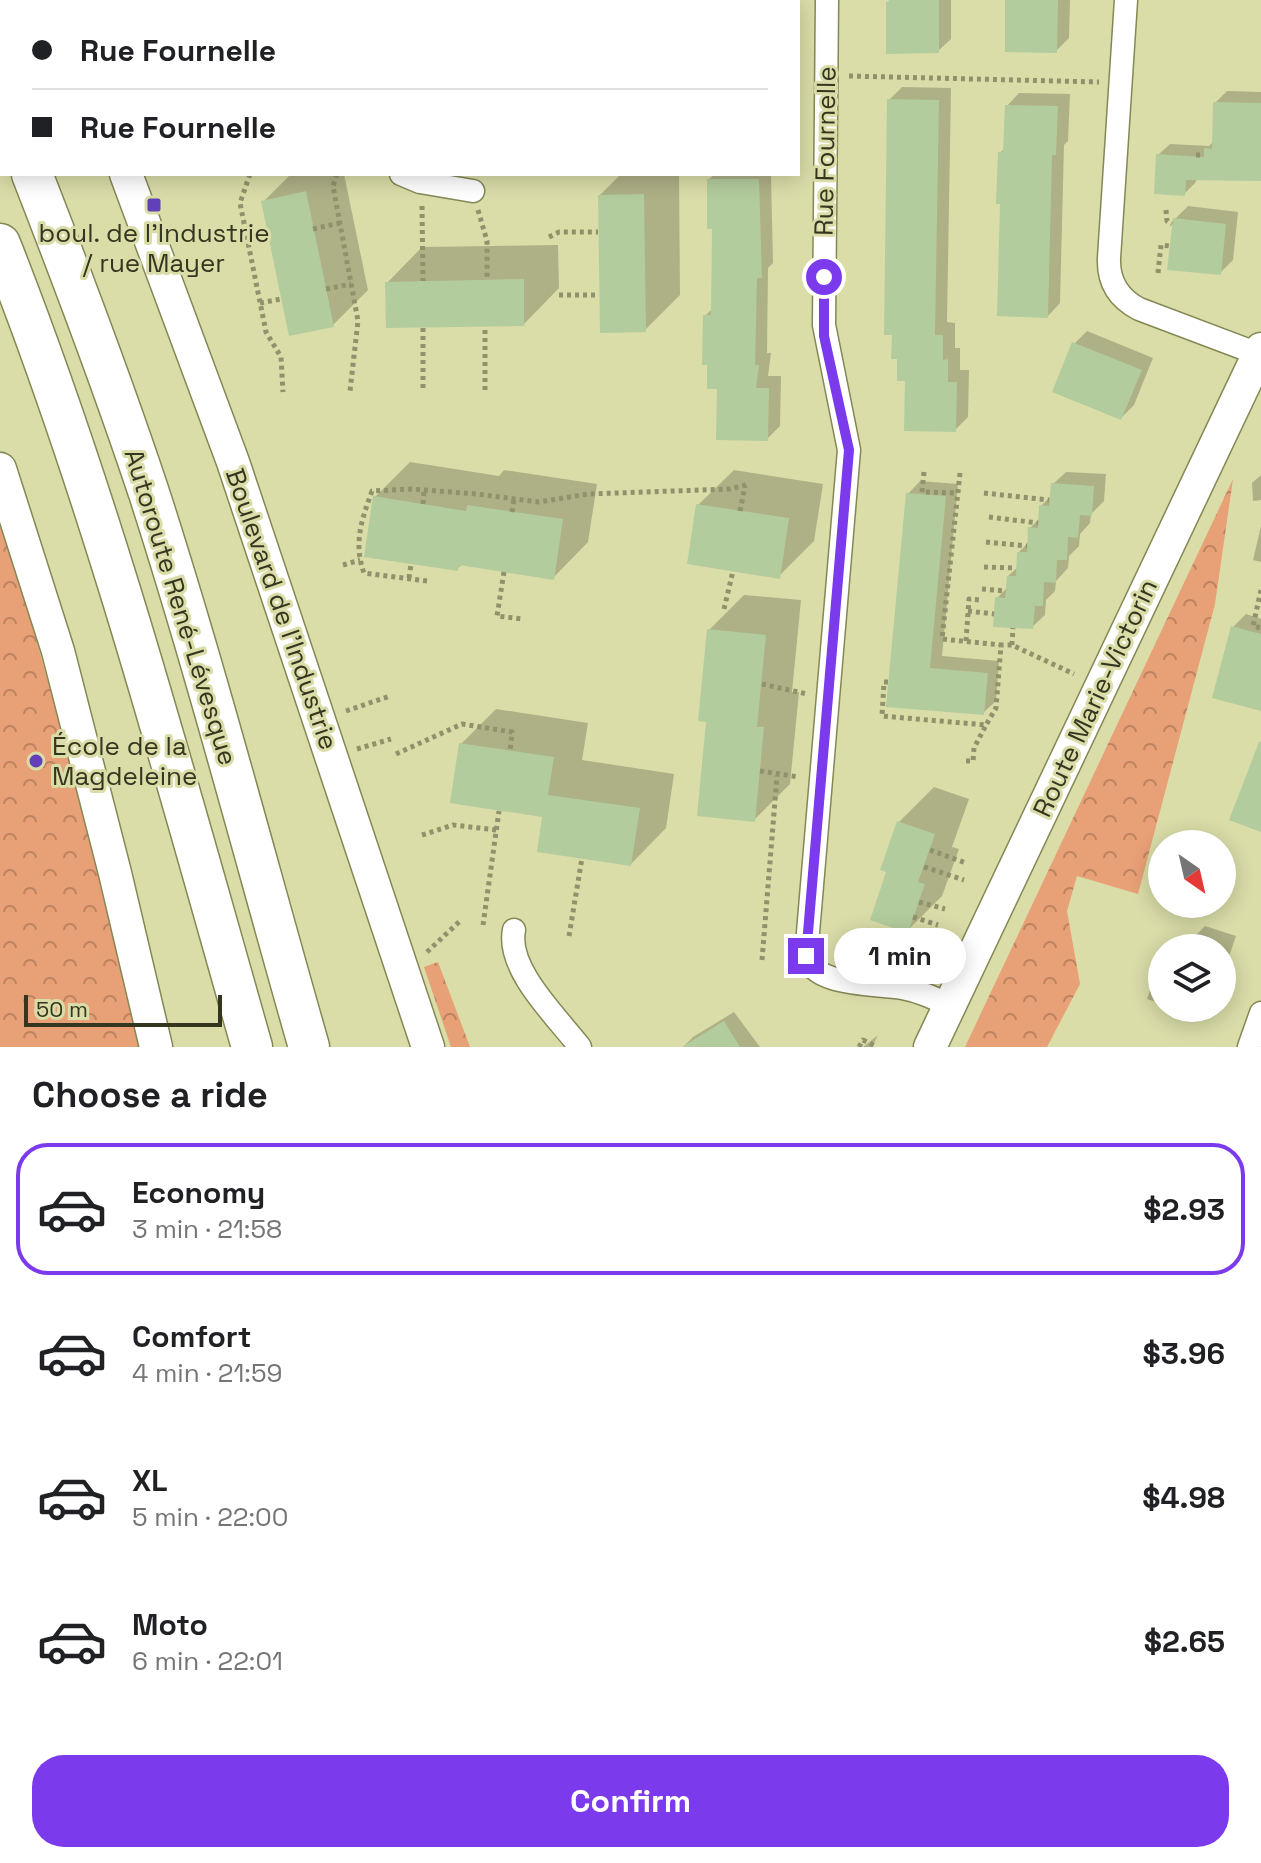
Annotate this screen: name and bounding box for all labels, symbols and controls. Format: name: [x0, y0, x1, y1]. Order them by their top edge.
text: Rue Fournelle: [80, 31, 276, 70]
street label: Rue Fournelle: [807, 66, 843, 236]
text: Rue Fournelle: [80, 108, 276, 147]
marker: boul. de l'Industrie / rue Mayer: [145, 196, 163, 214]
place label: boul. de l'Industrie / rue Mayer: [38, 216, 270, 280]
route start: [806, 259, 842, 295]
street label: Autoroute René-Lévesque: [117, 445, 245, 769]
street label: Boulevard de l'Industrie: [218, 464, 346, 754]
street label: Route Marie-Victorin: [1025, 574, 1165, 822]
place label: École de la Magdeleine: [52, 729, 197, 793]
marker: École de la Magdeleine: [27, 752, 45, 770]
north arrow: [1148, 830, 1236, 918]
map controls: [1148, 830, 1236, 1022]
callout: 1 min: [834, 928, 966, 984]
button: layers: [1148, 934, 1236, 1022]
route end: [788, 938, 824, 974]
text: 1 min: [868, 939, 932, 973]
scale bar: [24, 991, 222, 1027]
text: 50 m: [36, 995, 88, 1023]
text: Choose a ride: [32, 1072, 268, 1118]
icon: car: [36, 1173, 108, 1245]
text: Economy: [132, 1173, 265, 1212]
text: $2.93: [1143, 1190, 1225, 1229]
text: 3 min · 21:58: [132, 1212, 282, 1246]
icon: car: [36, 1317, 108, 1389]
text: Comfort: [132, 1317, 251, 1356]
text: $3.96: [1143, 1334, 1225, 1373]
text: 4 min · 21:59: [132, 1356, 282, 1390]
icon: car: [36, 1461, 108, 1533]
text: XL: [132, 1461, 168, 1500]
text: $4.98: [1142, 1478, 1225, 1517]
text: 5 min · 22:00: [132, 1500, 288, 1534]
icon: car: [36, 1605, 108, 1677]
text: Moto: [132, 1605, 208, 1644]
text: $2.65: [1144, 1622, 1225, 1661]
text: 6 min · 22:01: [132, 1644, 283, 1678]
button: Confirm: [32, 1755, 1229, 1847]

